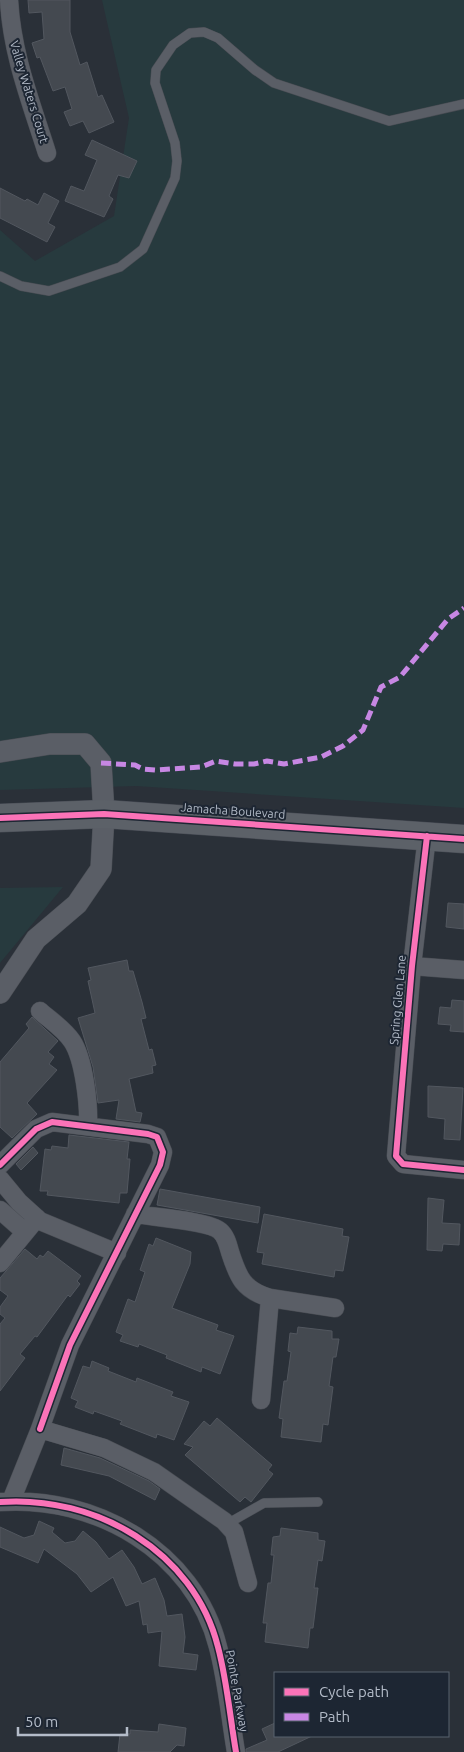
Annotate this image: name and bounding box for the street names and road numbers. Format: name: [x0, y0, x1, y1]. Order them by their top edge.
street label: Valley Waters Court: [8, 39, 51, 145]
street label: Jamacha Boulevard: [180, 800, 286, 821]
street label: Spring Glen Lane: [387, 954, 408, 1046]
street label: Pointe Parkway: [224, 1649, 251, 1733]

